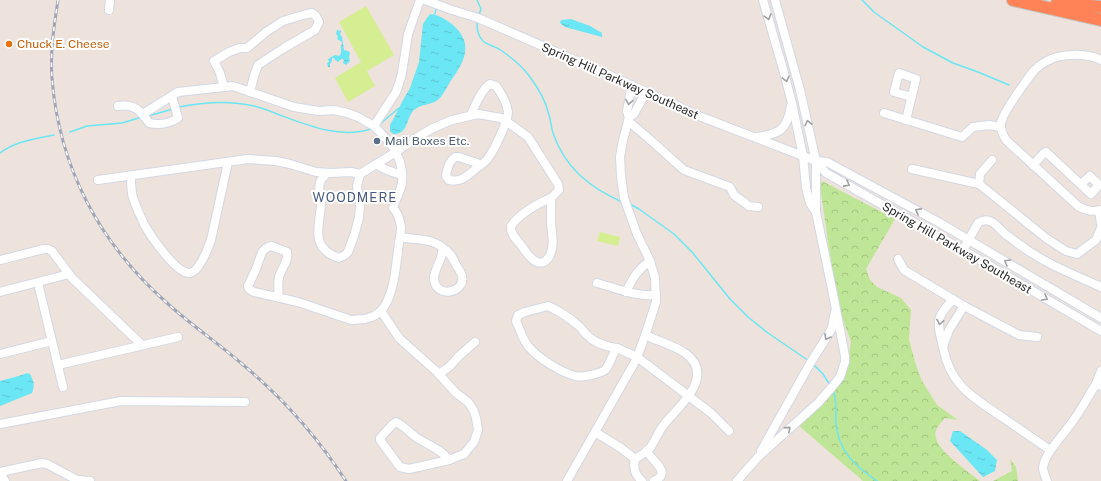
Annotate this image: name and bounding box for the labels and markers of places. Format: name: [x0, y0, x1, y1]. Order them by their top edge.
place label: Chuck E. Cheese: [17, 37, 110, 51]
marker: Chuck E. Cheese: [4, 39, 14, 49]
place label: Mail Boxes Etc.: [385, 134, 469, 148]
marker: Mail Boxes Etc.: [372, 136, 382, 146]

